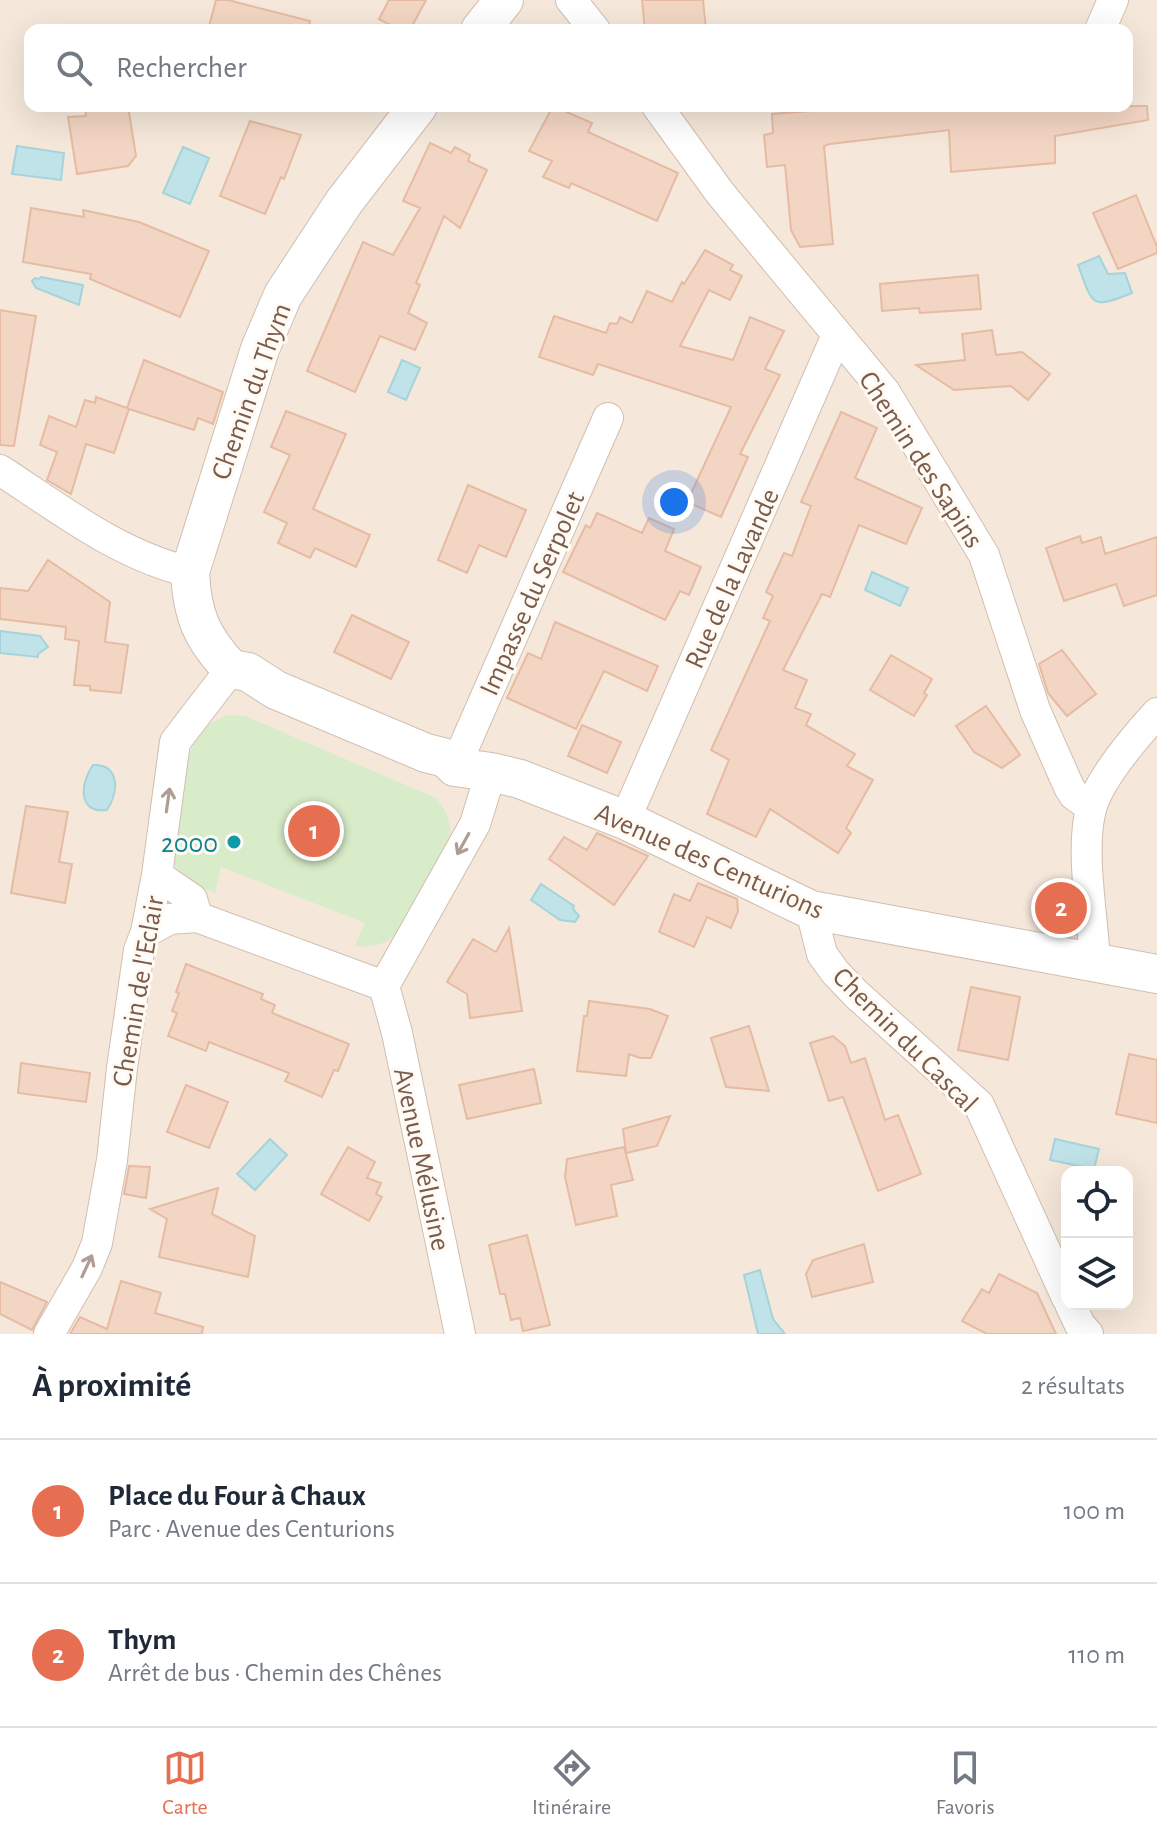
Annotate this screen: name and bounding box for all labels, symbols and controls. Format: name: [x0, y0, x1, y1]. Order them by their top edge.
search box: [24, 24, 1133, 112]
icon: search: [52, 46, 96, 90]
text: Rechercher: [116, 53, 247, 83]
street label: Chemin du Thym: [207, 300, 297, 484]
street label: Chemin des Sapins: [853, 367, 988, 553]
your location: [654, 482, 694, 522]
street label: Rue de la Lavande: [681, 485, 785, 673]
street label: Impasse du Serpolet: [475, 488, 590, 700]
one-way arrow: [161, 788, 176, 813]
street label: Avenue des Centurions: [591, 799, 828, 925]
pin: 1: [288, 801, 340, 861]
place label: 2000: [161, 830, 218, 858]
one-way arrow: [455, 832, 471, 855]
marker: 2000: [225, 833, 243, 851]
pin: 2: [1035, 878, 1087, 938]
street label: Chemin de l'Eclair: [108, 894, 170, 1089]
street label: Chemin du Cascal: [827, 963, 982, 1118]
street label: Avenue Mélusine: [388, 1065, 454, 1253]
map controls: [1061, 1166, 1133, 1310]
button: locate: [1061, 1166, 1133, 1238]
button: layers: [1061, 1238, 1133, 1310]
one-way arrow: [80, 1254, 95, 1278]
text: À proximité: [32, 1369, 191, 1403]
text: 2 résultats: [1021, 1373, 1125, 1399]
text: Place du Four à Chaux: [108, 1481, 366, 1511]
text: 1: [53, 1498, 63, 1524]
text: 100 m: [1064, 1498, 1125, 1524]
text: Parc · Avenue des Centurions: [108, 1516, 395, 1542]
text: Thym: [108, 1625, 176, 1655]
text: 2: [52, 1642, 64, 1668]
text: 110 m: [1068, 1642, 1125, 1668]
text: Arrêt de bus · Chemin des Chênes: [108, 1660, 442, 1686]
tab: Carte: [162, 1746, 208, 1820]
tab: Itinéraire: [532, 1746, 611, 1820]
tab: Favoris: [936, 1746, 995, 1820]

